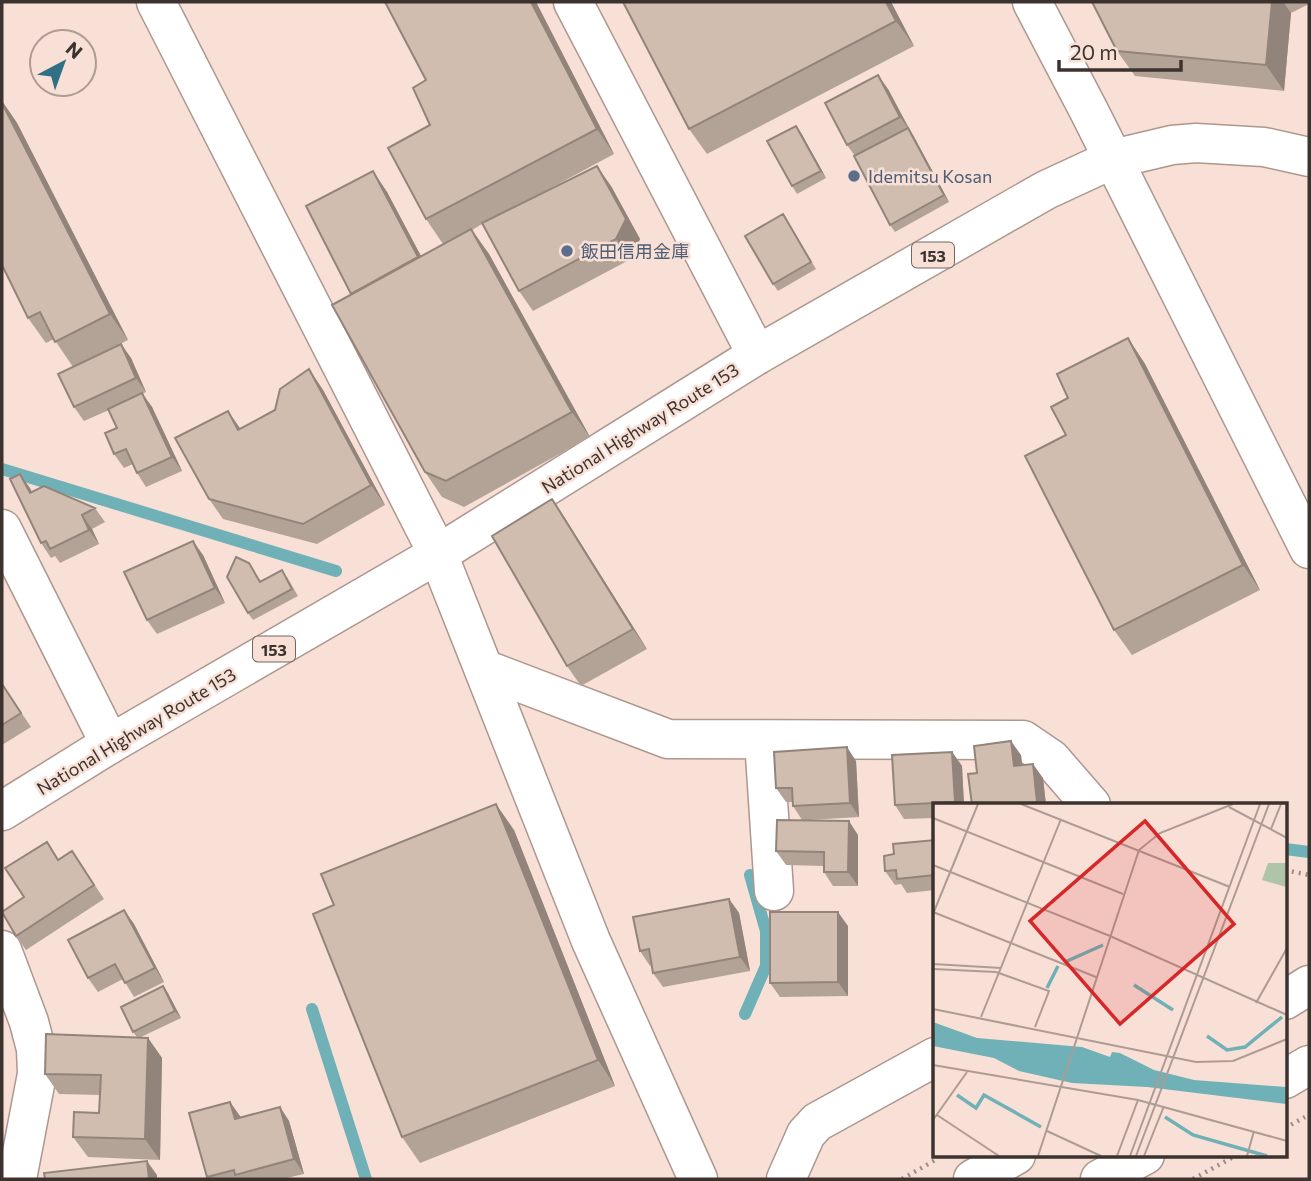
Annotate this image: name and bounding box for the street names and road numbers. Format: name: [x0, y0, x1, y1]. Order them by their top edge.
road number: 153: [912, 243, 954, 268]
street label: National Highway Route 153: [537, 358, 743, 498]
road number: 153: [253, 636, 295, 662]
street label: National Highway Route 153: [32, 663, 240, 799]

